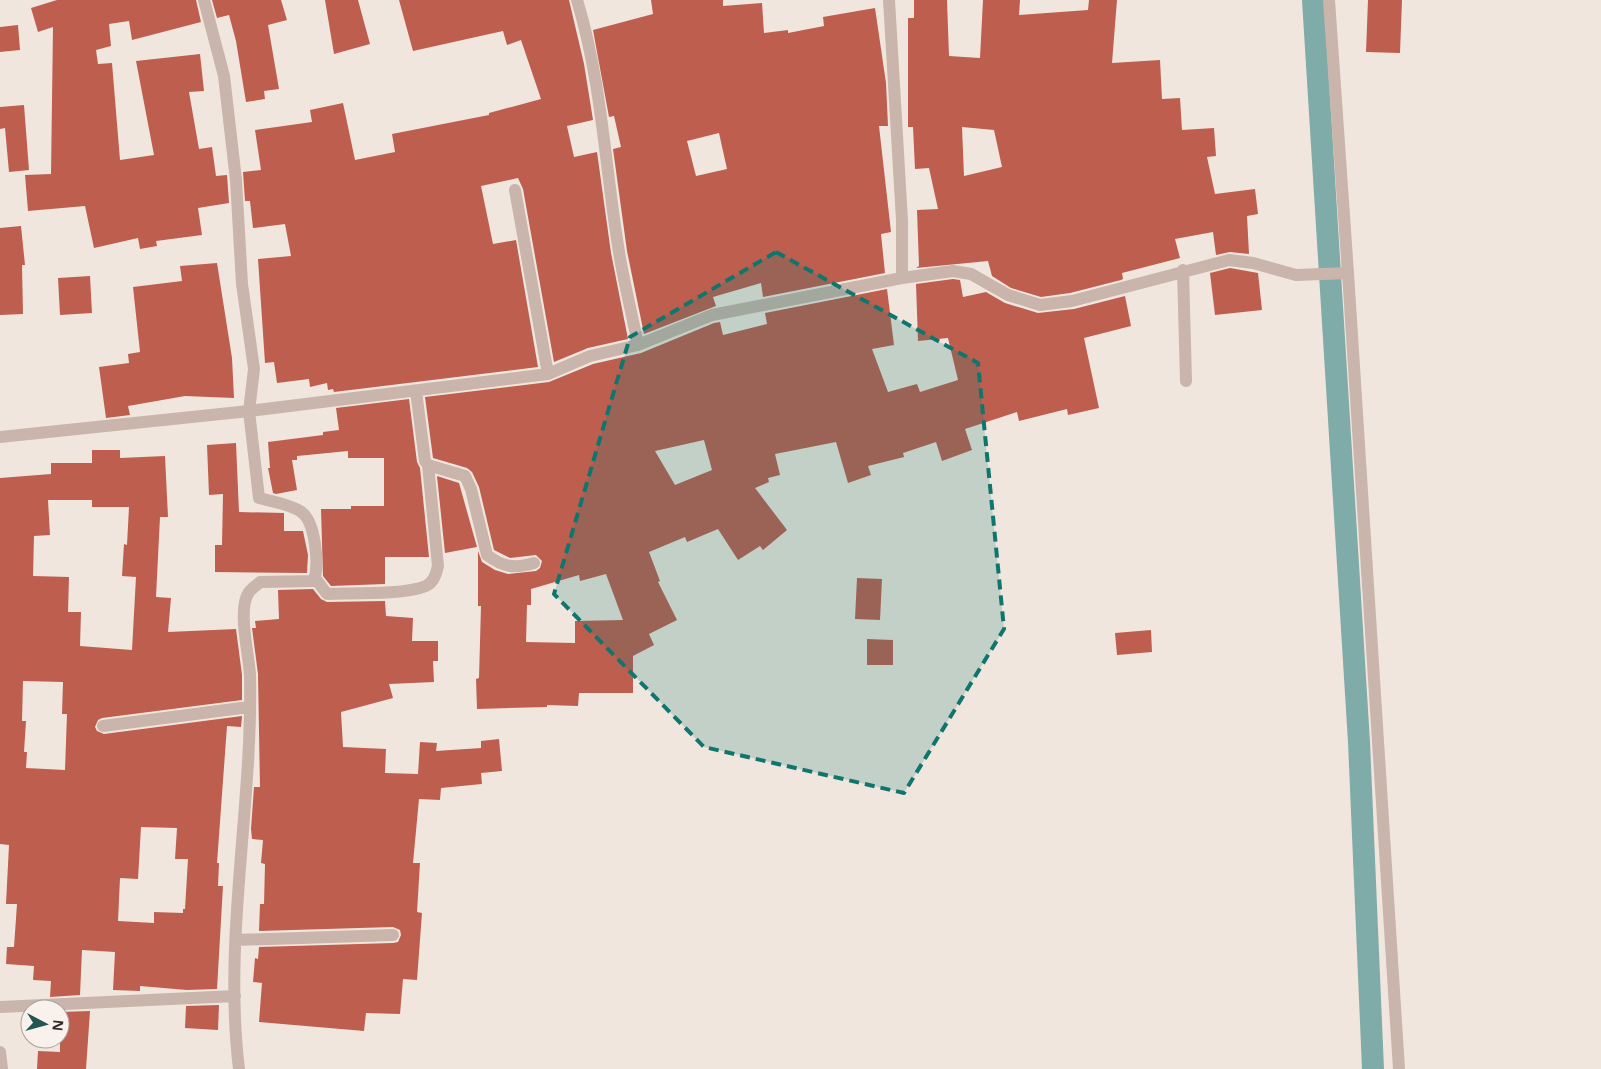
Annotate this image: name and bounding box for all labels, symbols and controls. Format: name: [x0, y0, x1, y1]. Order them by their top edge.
north arrow: [20, 999, 70, 1049]
text: N: [48, 1019, 68, 1032]

